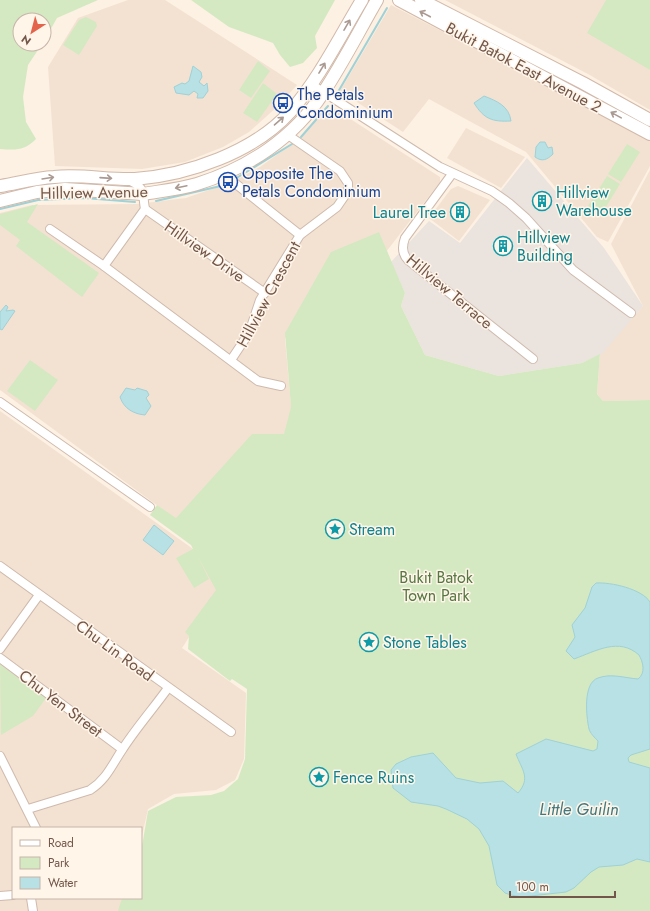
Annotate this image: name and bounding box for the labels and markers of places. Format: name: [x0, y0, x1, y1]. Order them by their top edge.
place label: The Petals Condominium: [297, 83, 393, 124]
bus stop icon: The Petals Condominium: [272, 92, 294, 114]
place label: Opposite The Petals Condominium: [242, 162, 381, 203]
bus stop icon: Opposite The Petals Condominium: [217, 171, 239, 193]
place label: Hillview Warehouse: [556, 181, 632, 222]
building icon: Hillview Warehouse: [531, 190, 553, 212]
place label: Laurel Tree: [373, 201, 446, 224]
building icon: Laurel Tree: [449, 201, 471, 223]
place label: Hillview Building: [517, 226, 573, 267]
building icon: Hillview Building: [492, 235, 514, 257]
place icon: Stream: [324, 518, 346, 540]
place label: Stream: [349, 518, 395, 541]
place icon: Stone Tables: [358, 631, 380, 653]
place label: Stone Tables: [383, 631, 467, 654]
place icon: Fence Ruins: [308, 766, 330, 788]
place label: Fence Ruins: [333, 766, 414, 789]

